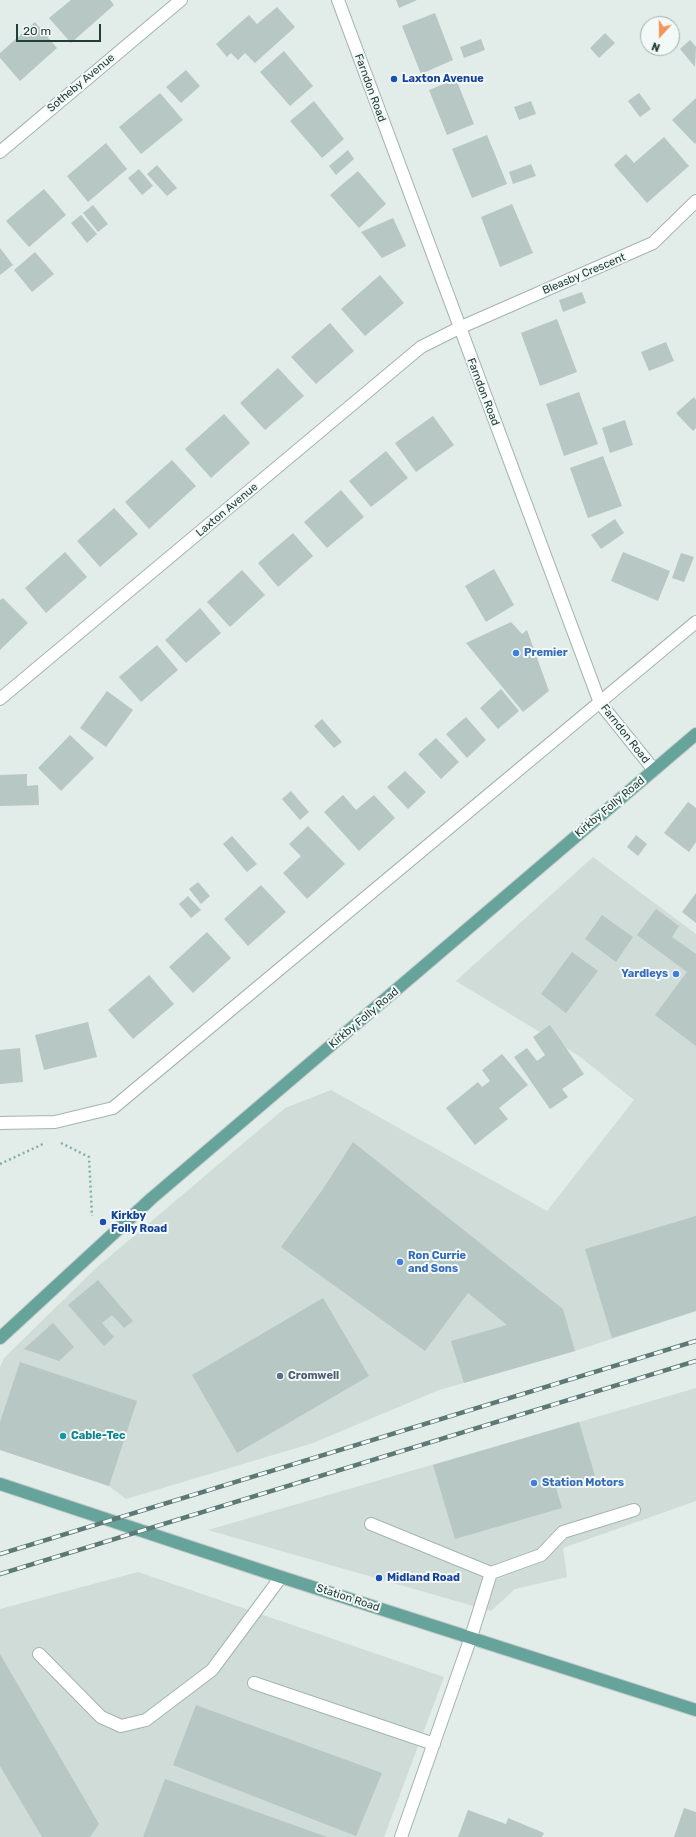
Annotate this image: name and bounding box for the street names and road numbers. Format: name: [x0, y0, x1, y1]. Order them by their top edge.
street label: Sotheby Avenue: [45, 51, 117, 115]
street label: Farndon Road: [352, 52, 388, 124]
street label: Bleasby Crescent: [540, 250, 628, 298]
street label: Farndon Road: [464, 356, 502, 428]
street label: Laxton Avenue: [193, 480, 261, 540]
street label: Farndon Road: [598, 702, 652, 766]
street label: Kirkby Folly Road: [572, 774, 648, 840]
street label: Kirkby Folly Road: [326, 985, 402, 1051]
street label: Station Road: [315, 1582, 381, 1614]

